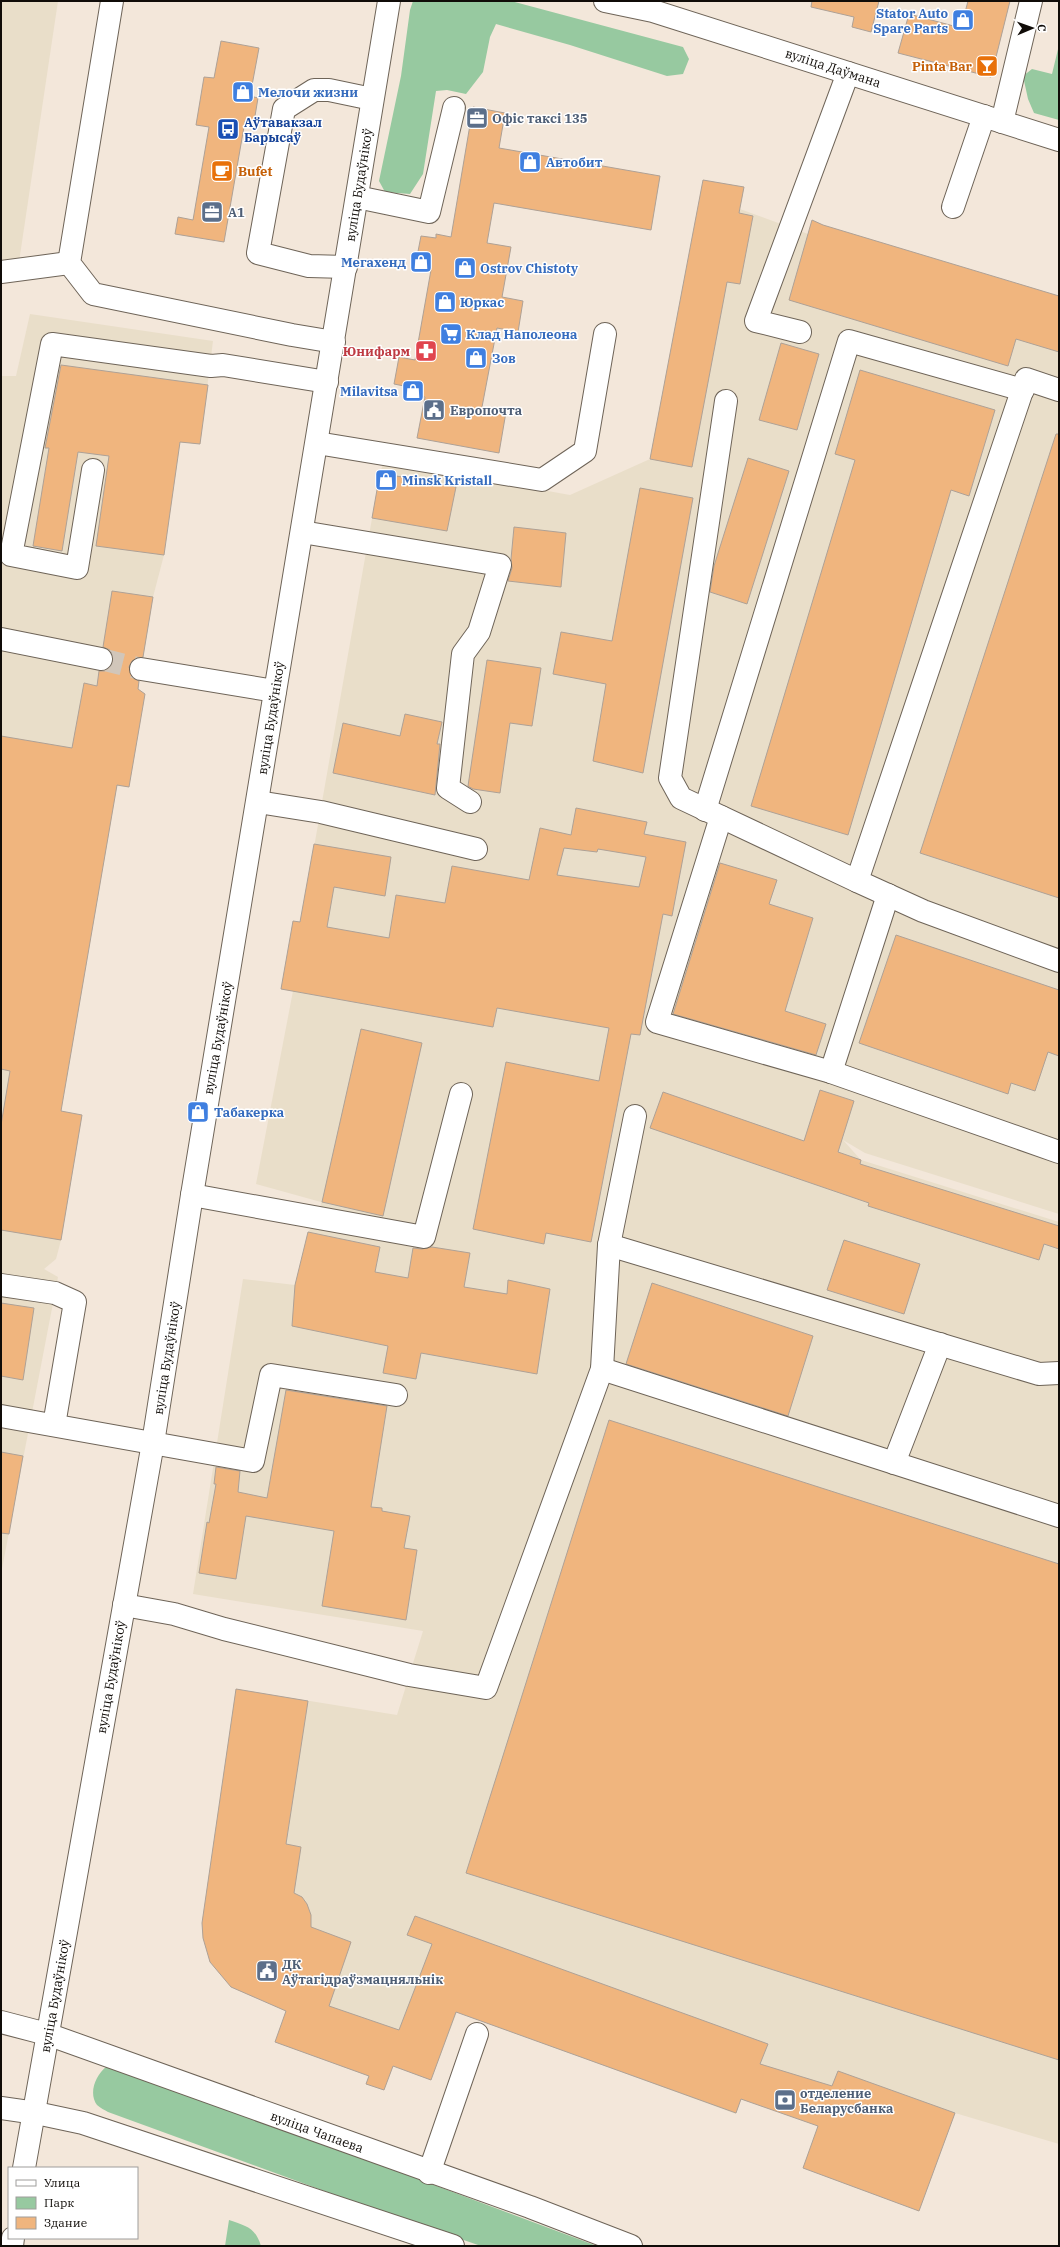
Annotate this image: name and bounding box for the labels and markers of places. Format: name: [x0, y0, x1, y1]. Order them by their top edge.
place label: Stator Auto Spare Parts: [873, 5, 948, 37]
shop icon: Stator Auto Spare Parts: [950, 7, 976, 33]
bar icon: Pinta Bar: [974, 53, 1000, 79]
place label: Pinta Bar: [912, 58, 973, 75]
shop icon: Мелочи жизни: [230, 79, 256, 105]
place label: Мелочи жизни: [258, 84, 358, 101]
office icon: Офіс таксі 135: [464, 105, 490, 131]
place label: Офіс таксі 135: [492, 110, 588, 127]
place label: Аўтавакзал Барысаў: [244, 114, 322, 146]
bus stop icon: Аўтавакзал Барысаў: [215, 116, 241, 142]
shop icon: Автобит: [517, 149, 543, 175]
place label: Автобит: [546, 154, 603, 171]
cafe icon: Bufet: [209, 158, 235, 184]
place label: Bufet: [238, 163, 272, 180]
office icon: A1: [199, 199, 225, 225]
place label: A1: [228, 204, 245, 221]
shop icon: Мегахенд: [408, 249, 434, 275]
place label: Мегахенд: [341, 254, 407, 271]
shop icon: Ostrov Chistoty: [452, 255, 478, 281]
place label: Ostrov Chistoty: [480, 260, 579, 277]
shop icon: Юркас: [432, 289, 458, 315]
place label: Юркас: [460, 294, 504, 311]
supermarket icon: Клад Наполеона: [438, 321, 464, 347]
place label: Клад Наполеона: [466, 326, 578, 343]
pharmacy icon: Юнифарм: [413, 338, 439, 364]
place label: Юнифарм: [343, 343, 410, 360]
shop icon: Зов: [463, 345, 489, 371]
place label: Зов: [492, 350, 516, 367]
shop icon: Milavitsa: [400, 378, 426, 404]
place label: Milavitsa: [340, 383, 399, 400]
public building icon: Европочта: [421, 397, 447, 423]
place label: Европочта: [450, 402, 523, 419]
shop icon: Minsk Kristall: [373, 467, 399, 493]
place label: Minsk Kristall: [402, 472, 492, 489]
shop icon: Табакерка: [185, 1099, 211, 1125]
place label: Табакерка: [214, 1104, 285, 1121]
place label: ДК Аўтагідраўзмацняльнік: [282, 1956, 443, 1988]
public building icon: ДК Аўтагідраўзмацняльнік: [254, 1958, 280, 1984]
place label: отделение Беларусбанка: [800, 2085, 894, 2117]
bank icon: отделение Беларусбанка: [772, 2087, 798, 2113]

